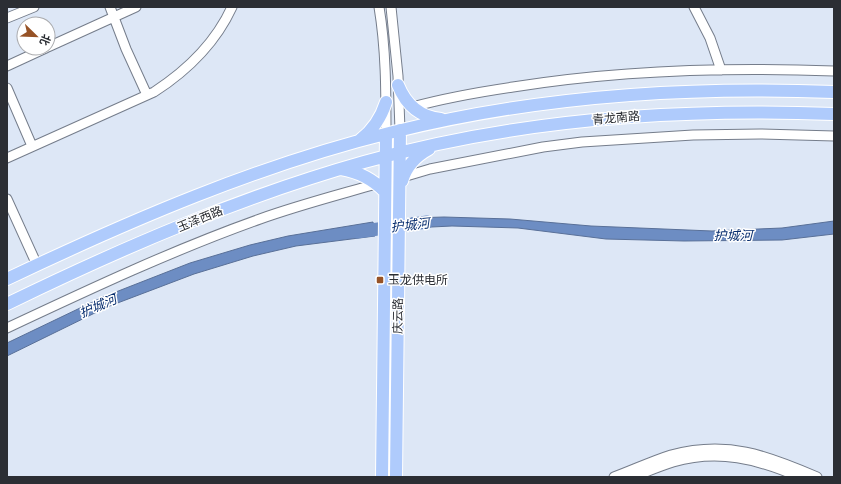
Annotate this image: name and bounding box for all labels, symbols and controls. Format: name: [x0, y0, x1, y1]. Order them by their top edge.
north arrow: [16, 16, 56, 56]
text: 北: [38, 33, 53, 47]
street label: 青龙南路: [591, 109, 641, 127]
street label: 玉泽西路: [175, 204, 225, 234]
water label: 护城河: [390, 215, 433, 234]
water label: 护城河: [713, 228, 755, 243]
place label: 玉龙供电所: [388, 273, 448, 287]
marker: 玉龙供电所: [375, 275, 385, 285]
water label: 护城河: [77, 290, 122, 321]
street label: 庆云路: [391, 298, 405, 334]

